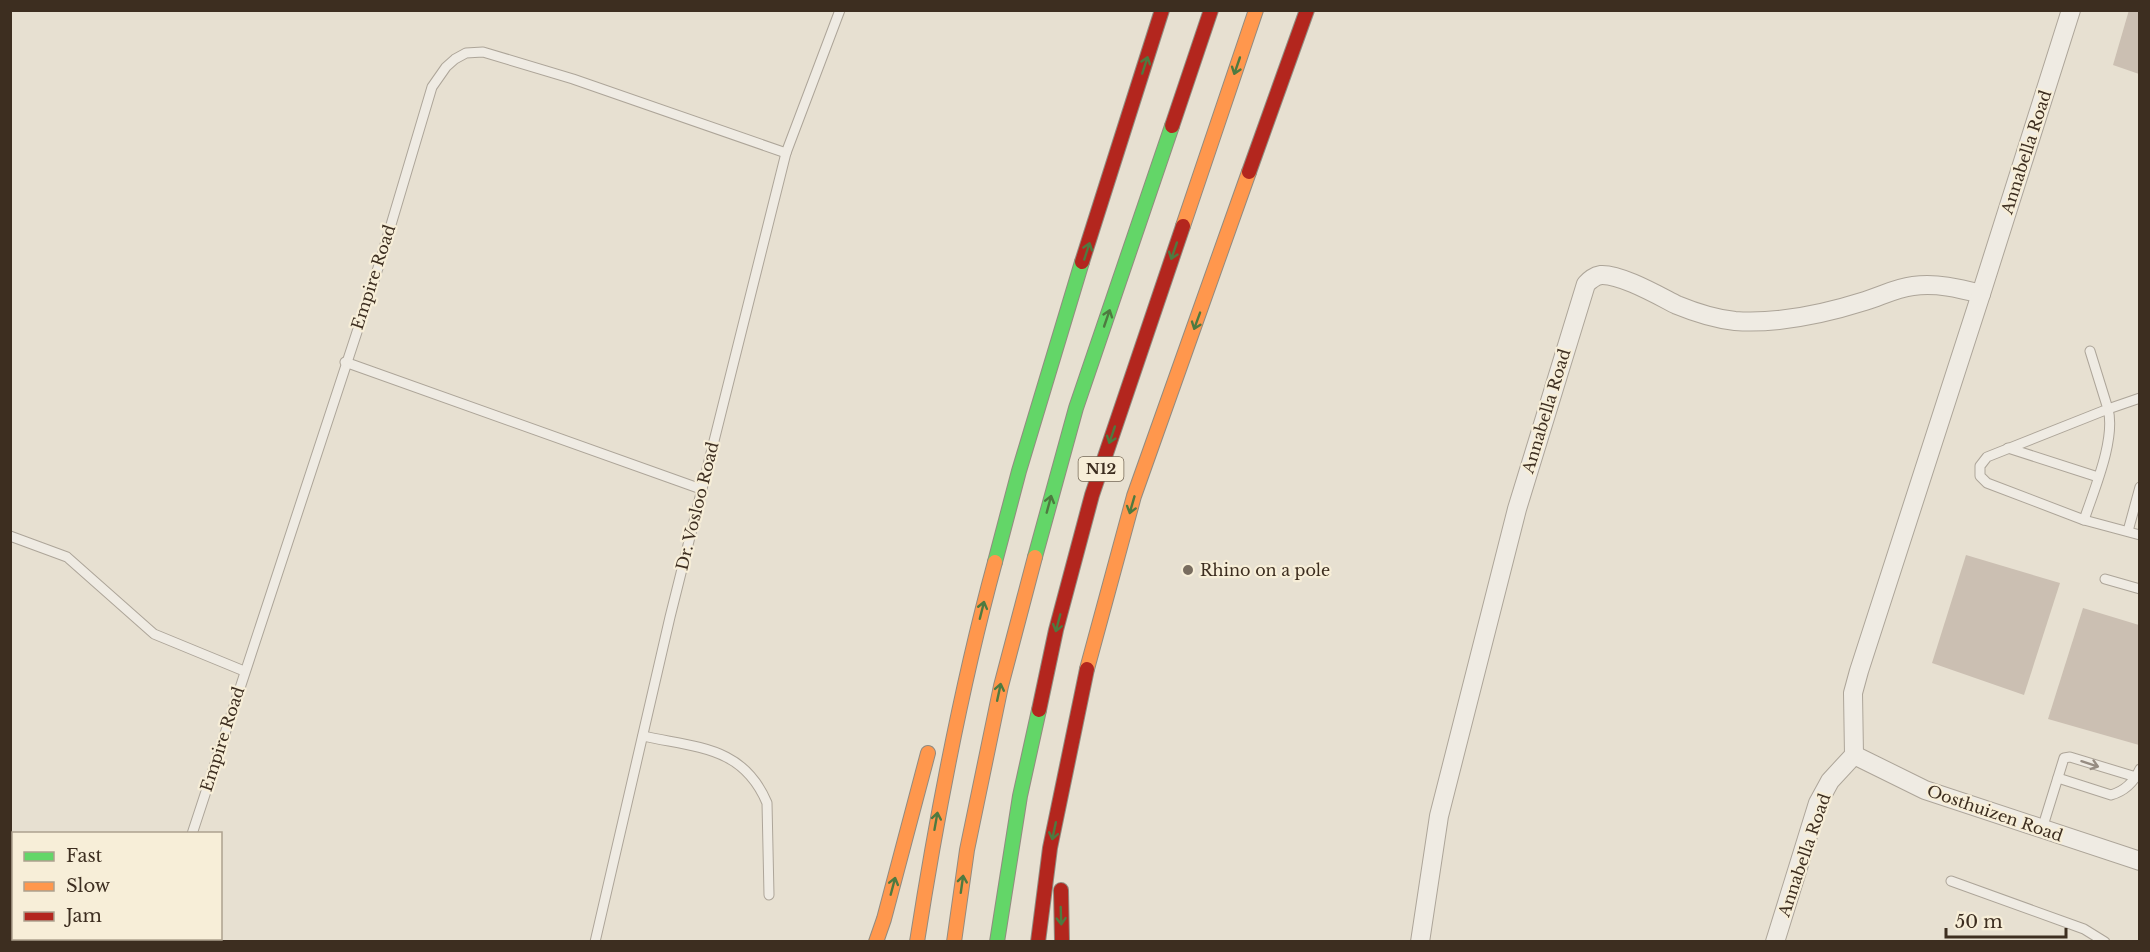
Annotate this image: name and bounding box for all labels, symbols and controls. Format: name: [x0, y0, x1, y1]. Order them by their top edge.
one-way arrow: [1141, 56, 1152, 75]
one-way arrow: [1231, 56, 1242, 75]
street label: Annabella Road: [1996, 87, 2056, 217]
street label: Empire Road: [347, 222, 399, 332]
one-way arrow: [1168, 241, 1179, 259]
one-way arrow: [1082, 242, 1093, 261]
one-way arrow: [1102, 309, 1113, 328]
one-way arrow: [1190, 311, 1201, 330]
street label: Annabella Road: [1517, 346, 1575, 477]
one-way arrow: [1106, 425, 1117, 444]
street label: Dr. Vosloo Road: [671, 440, 723, 572]
road number: N12: [1078, 457, 1124, 481]
one-way arrow: [1043, 495, 1055, 514]
one-way arrow: [1126, 495, 1137, 514]
place label: Rhino on a pole: [1200, 560, 1330, 580]
marker: Rhino on a pole: [1181, 563, 1195, 577]
one-way arrow: [976, 601, 988, 620]
one-way arrow: [1052, 613, 1063, 632]
one-way arrow: [994, 683, 1006, 702]
street label: Empire Road: [196, 684, 248, 794]
one-way arrow: [2080, 759, 2099, 770]
street label: Oosthuizen Road: [1924, 780, 2066, 846]
street label: Annabella Road: [1773, 790, 1835, 920]
one-way arrow: [930, 812, 941, 832]
one-way arrow: [1047, 821, 1059, 840]
legend: [12, 832, 222, 940]
text: Fast: [66, 845, 103, 867]
one-way arrow: [956, 874, 967, 894]
text: Slow: [66, 875, 111, 897]
one-way arrow: [888, 876, 899, 895]
scale bar: [1946, 901, 2066, 939]
text: Jam: [64, 905, 102, 927]
one-way arrow: [1055, 906, 1066, 926]
text: 50 m: [1955, 911, 2003, 933]

